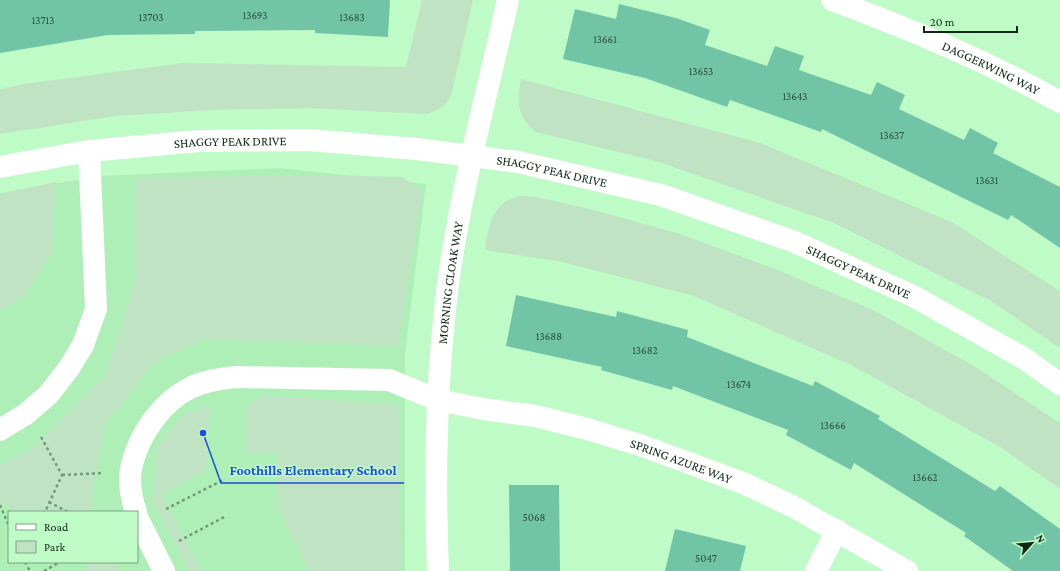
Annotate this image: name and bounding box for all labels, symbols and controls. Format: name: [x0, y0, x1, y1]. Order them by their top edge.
scale bar: [924, 8, 1017, 34]
house number: 13693: [243, 9, 267, 21]
house number: 13703: [138, 11, 164, 23]
house number: 13683: [339, 11, 365, 23]
house number: 13713: [32, 14, 54, 26]
text: 20 m: [930, 15, 955, 29]
house number: 13661: [593, 33, 617, 45]
street label: DAGGERWING WAY: [940, 38, 1043, 98]
house number: 13653: [689, 65, 713, 77]
house number: 13643: [782, 90, 808, 102]
house number: 13637: [880, 129, 904, 141]
street label: SHAGGY PEAK DRIVE: [173, 133, 287, 151]
street label: SHAGGY PEAK DRIVE: [496, 152, 609, 190]
house number: 13631: [976, 174, 999, 186]
street label: MORNING CLOAK WAY: [435, 220, 466, 345]
street label: SHAGGY PEAK DRIVE: [804, 241, 913, 302]
house number: 13688: [536, 330, 562, 342]
house number: 13682: [632, 344, 658, 356]
house number: 13674: [727, 378, 752, 390]
house number: 13666: [820, 419, 846, 431]
street label: SPRING AZURE WAY: [628, 436, 734, 486]
callout: Foothills Elementary School: [221, 457, 404, 483]
text: Foothills Elementary School: [230, 462, 397, 478]
house number: 13662: [912, 471, 938, 483]
legend: [8, 511, 138, 563]
house number: 5068: [523, 511, 546, 523]
text: Road: [44, 520, 69, 534]
north arrow: [1012, 523, 1052, 563]
text: N: [1034, 532, 1048, 545]
text: Park: [44, 540, 66, 554]
house number: 5047: [695, 552, 717, 564]

